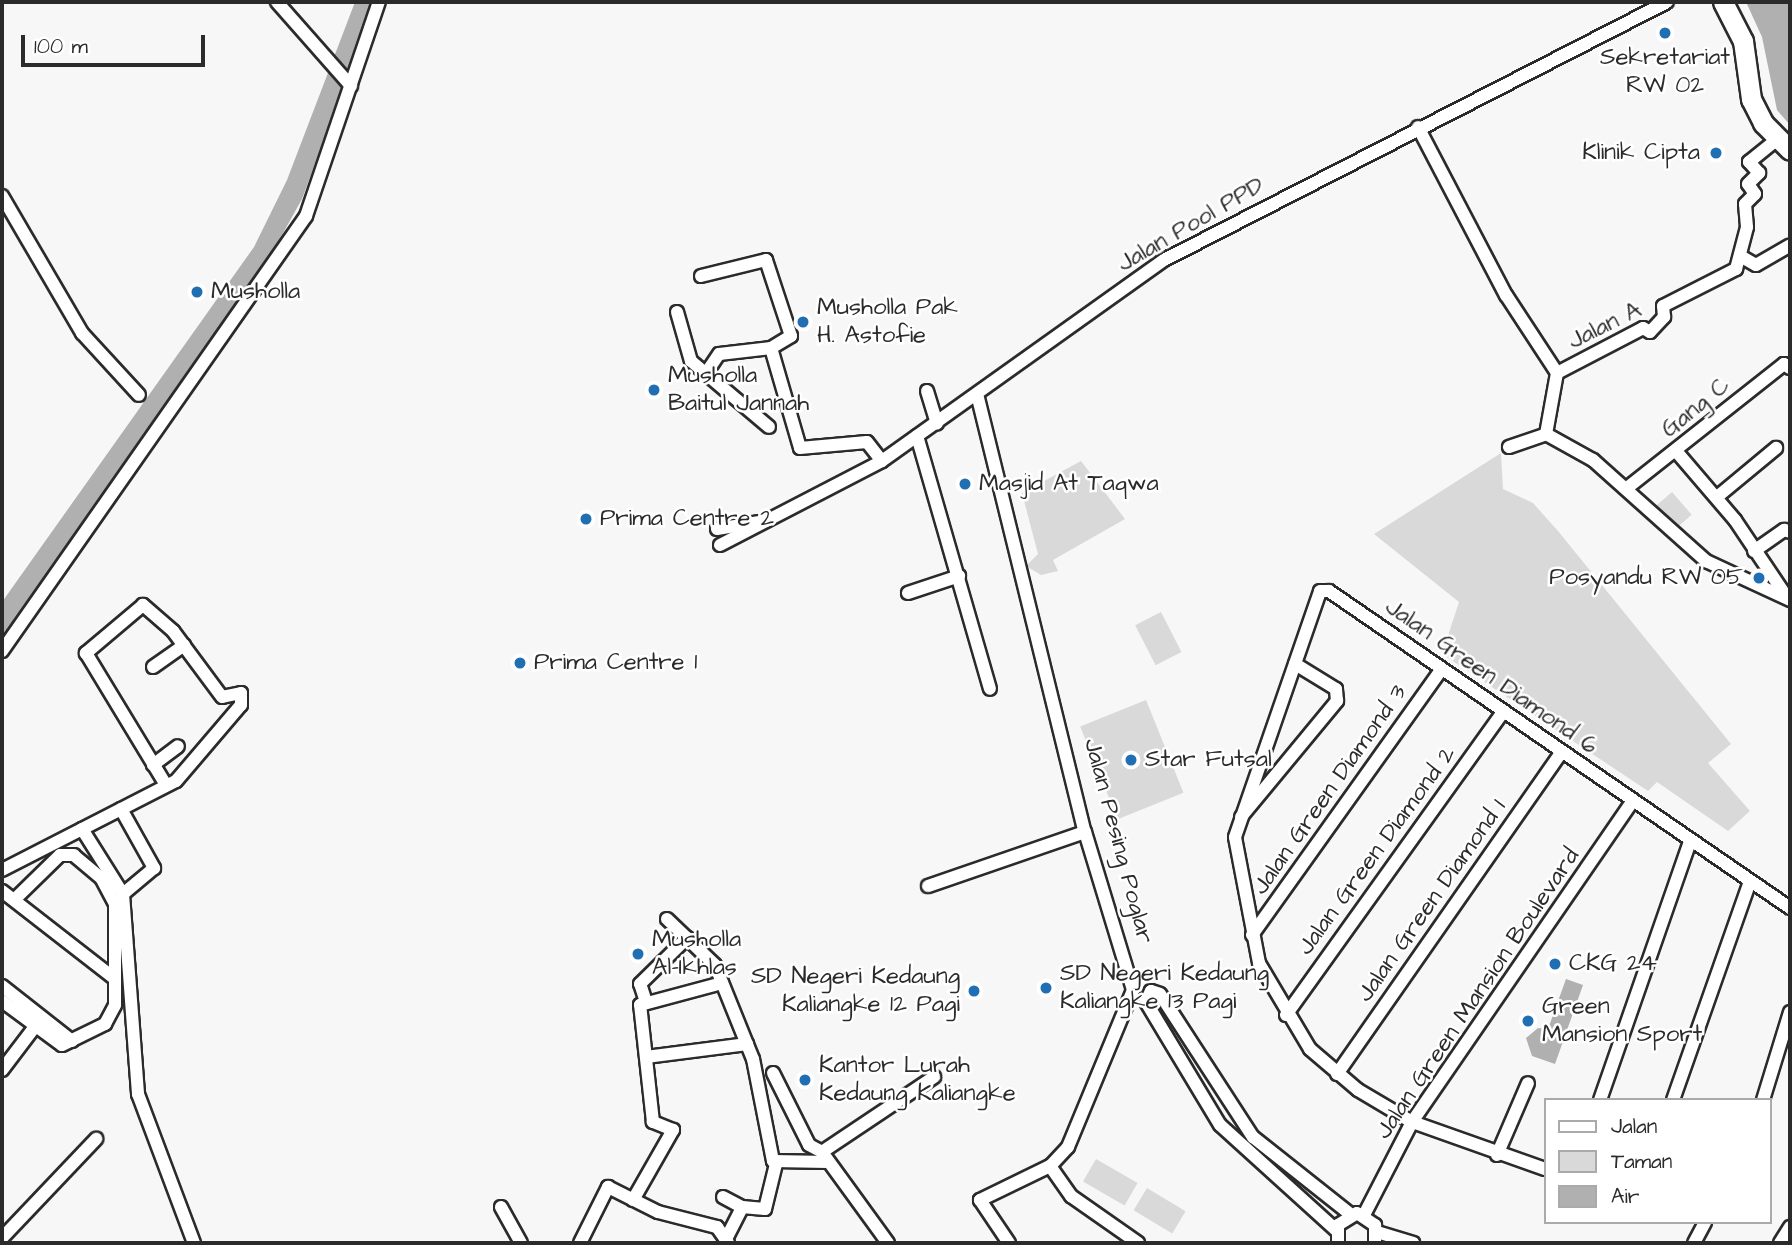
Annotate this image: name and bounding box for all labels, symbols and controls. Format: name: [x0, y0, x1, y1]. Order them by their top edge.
scale bar: [24, 21, 208, 65]
marker: Sekretariat RW 02: [1657, 25, 1673, 41]
text: 100 m: [34, 32, 88, 61]
place label: Sekretariat RW 02: [1600, 44, 1730, 100]
place label: Klinik Cipta: [1582, 139, 1700, 167]
marker: Klinik Cipta: [1706, 143, 1726, 163]
street label: Jalan Pool PPD: [1113, 171, 1269, 279]
place label: Musholla: [211, 278, 300, 306]
marker: Musholla: [189, 284, 205, 300]
place label: Musholla Pak H. Astofie: [817, 294, 958, 350]
street label: Jalan A: [1564, 296, 1646, 356]
marker: Musholla Pak H. Astofie: [795, 314, 811, 330]
place label: Musholla Baitul Jannah: [668, 362, 809, 418]
street label: Gang C: [1656, 372, 1736, 444]
marker: Musholla Baitul Jannah: [646, 382, 662, 398]
place label: Masjid At Taqwa: [979, 470, 1159, 498]
marker: Masjid At Taqwa: [957, 476, 973, 492]
place label: Prima Centre 2: [600, 505, 774, 533]
marker: Prima Centre 2: [578, 511, 594, 527]
place label: Posyandu RW 05: [1549, 564, 1743, 592]
marker: Posyandu RW 05: [1749, 568, 1769, 588]
street label: Jalan Green Diamond 6: [1379, 593, 1603, 761]
place label: Prima Centre 1: [534, 649, 697, 677]
marker: Prima Centre 1: [512, 655, 528, 671]
street label: Jalan Green Diamond 3: [1247, 679, 1413, 901]
street label: Jalan Pesing Poglar: [1077, 735, 1159, 947]
street label: Jalan Green Diamond 2: [1292, 741, 1462, 961]
place label: Star Futsal: [1145, 746, 1272, 774]
marker: Star Futsal: [1123, 752, 1139, 768]
street label: Jalan Green Diamond 1: [1351, 794, 1513, 1008]
street label: Jalan Green Mansion Boulevard: [1370, 843, 1586, 1145]
place label: Musholla Al-Ikhlas: [652, 926, 741, 982]
marker: Musholla Al-Ikhlas: [630, 946, 646, 962]
place label: CKG 24: [1569, 950, 1657, 978]
marker: CKG 24: [1547, 956, 1563, 972]
place label: SD Negeri Kedaung Kaliangke 13 Pagi: [1060, 960, 1269, 1016]
place label: SD Negeri Kedaung Kaliangke 12 Pagi: [751, 963, 960, 1019]
marker: SD Negeri Kedaung Kaliangke 13 Pagi: [1038, 980, 1054, 996]
marker: SD Negeri Kedaung Kaliangke 12 Pagi: [966, 983, 982, 999]
place label: Green Mansion Sport: [1542, 993, 1702, 1049]
marker: Green Mansion Sport: [1520, 1013, 1536, 1029]
place label: Kantor Lurah Kedaung Kaliangke: [819, 1052, 1016, 1108]
marker: Kantor Lurah Kedaung Kaliangke: [797, 1072, 813, 1088]
legend: [1544, 1098, 1771, 1224]
text: Jalan: [1611, 1112, 1657, 1141]
text: Taman: [1611, 1147, 1672, 1176]
text: Air: [1611, 1182, 1639, 1211]

